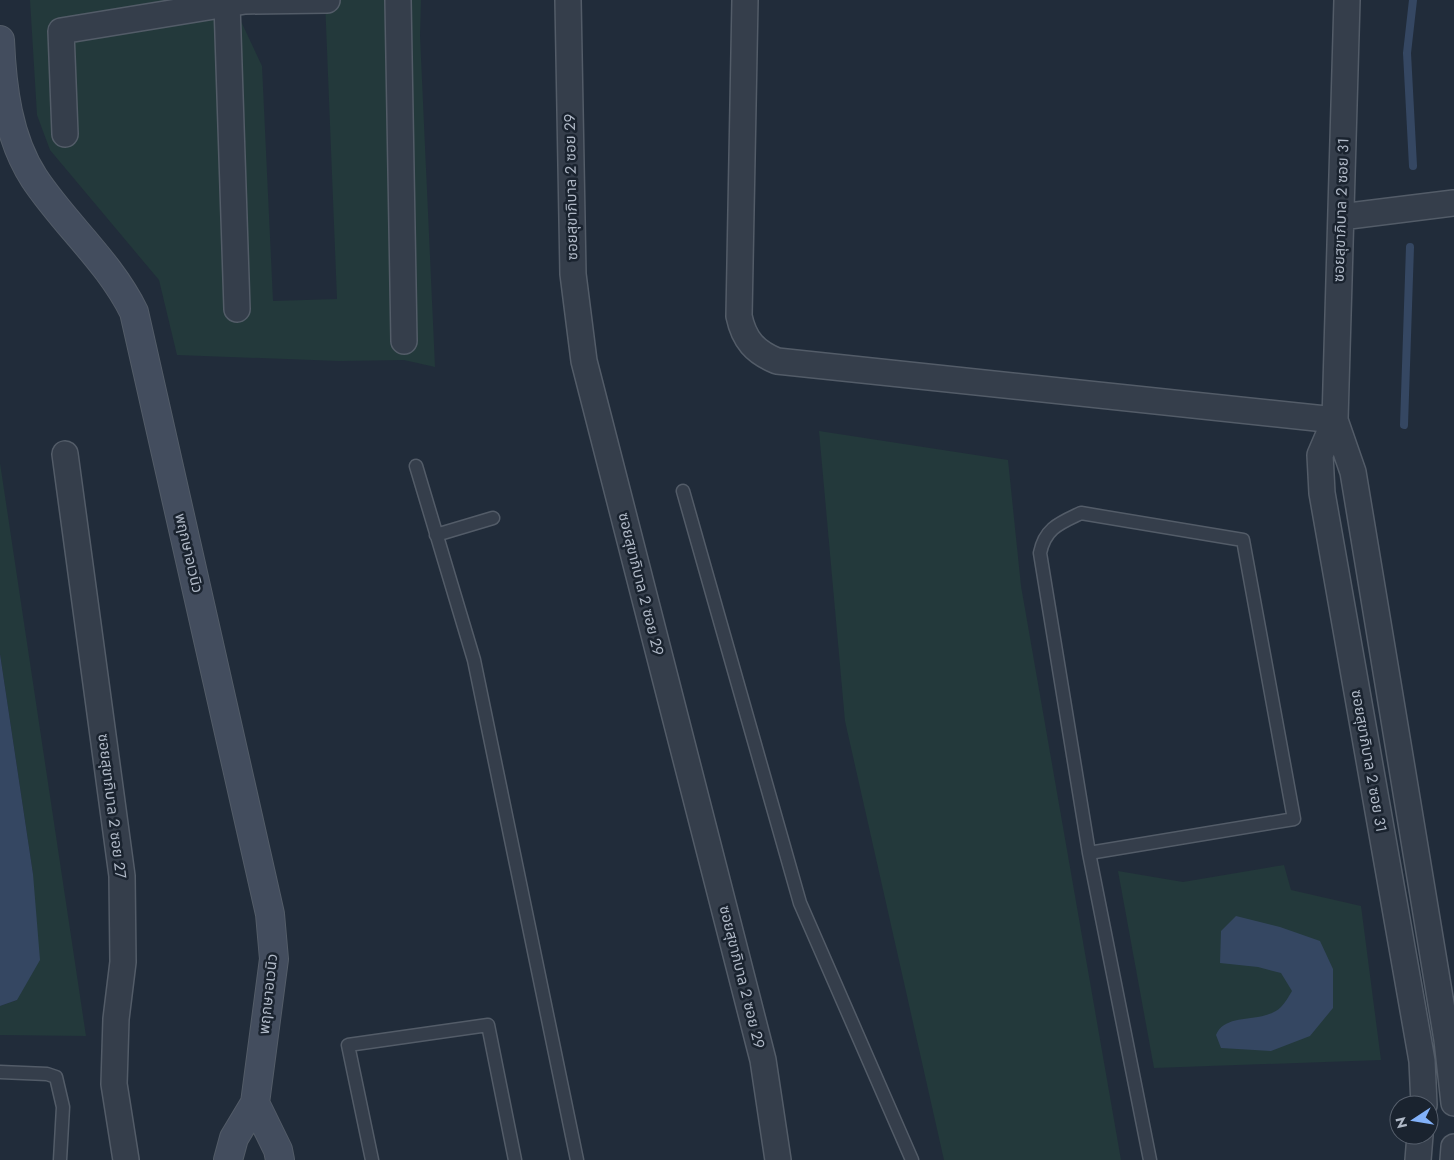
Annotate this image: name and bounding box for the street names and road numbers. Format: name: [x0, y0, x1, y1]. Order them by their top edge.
street label: ซอยสุขาภิบาล 2 ซอย 29: [559, 114, 583, 260]
street label: ซอยสุขาภิบาล 2 ซอย 31: [1327, 137, 1355, 283]
street label: ซอยสุขาภิบาล 2 ซอย 29: [613, 510, 669, 658]
street label: พฤกษาอเวนิว: [169, 511, 209, 595]
street label: ซอยสุขาภิบาล 2 ซอย 31: [1346, 688, 1392, 834]
street label: ซอยสุขาภิบาล 2 ซอย 27: [92, 732, 132, 880]
street label: ซอยสุขาภิบาล 2 ซอย 29: [714, 903, 770, 1051]
street label: พฤกษาอเวนิว: [253, 953, 283, 1035]

